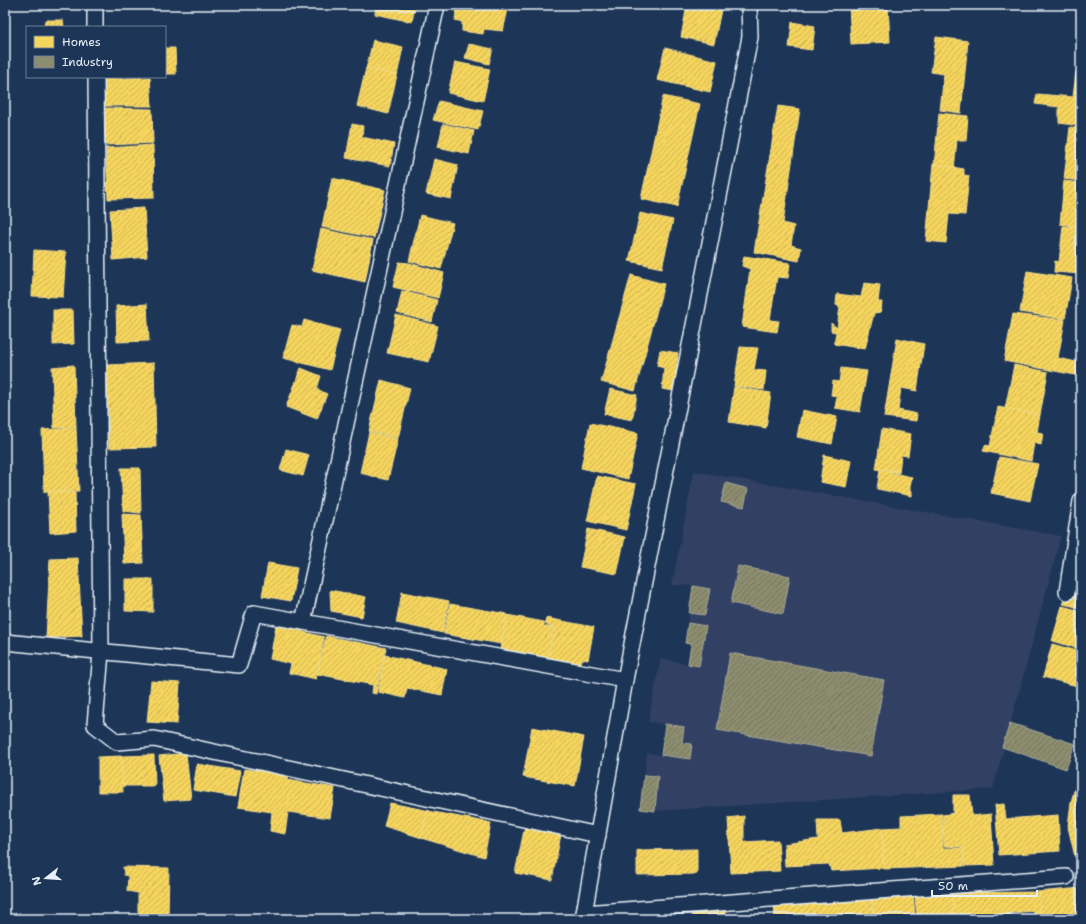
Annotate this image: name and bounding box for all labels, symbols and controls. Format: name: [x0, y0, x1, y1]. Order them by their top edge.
legend: [26, 26, 166, 78]
text: Homes: [62, 34, 101, 50]
text: Industry: [62, 54, 113, 70]
north arrow: [26, 858, 66, 898]
scale bar: [932, 872, 1037, 898]
text: N: [28, 874, 45, 887]
text: 50 m: [938, 878, 968, 894]

